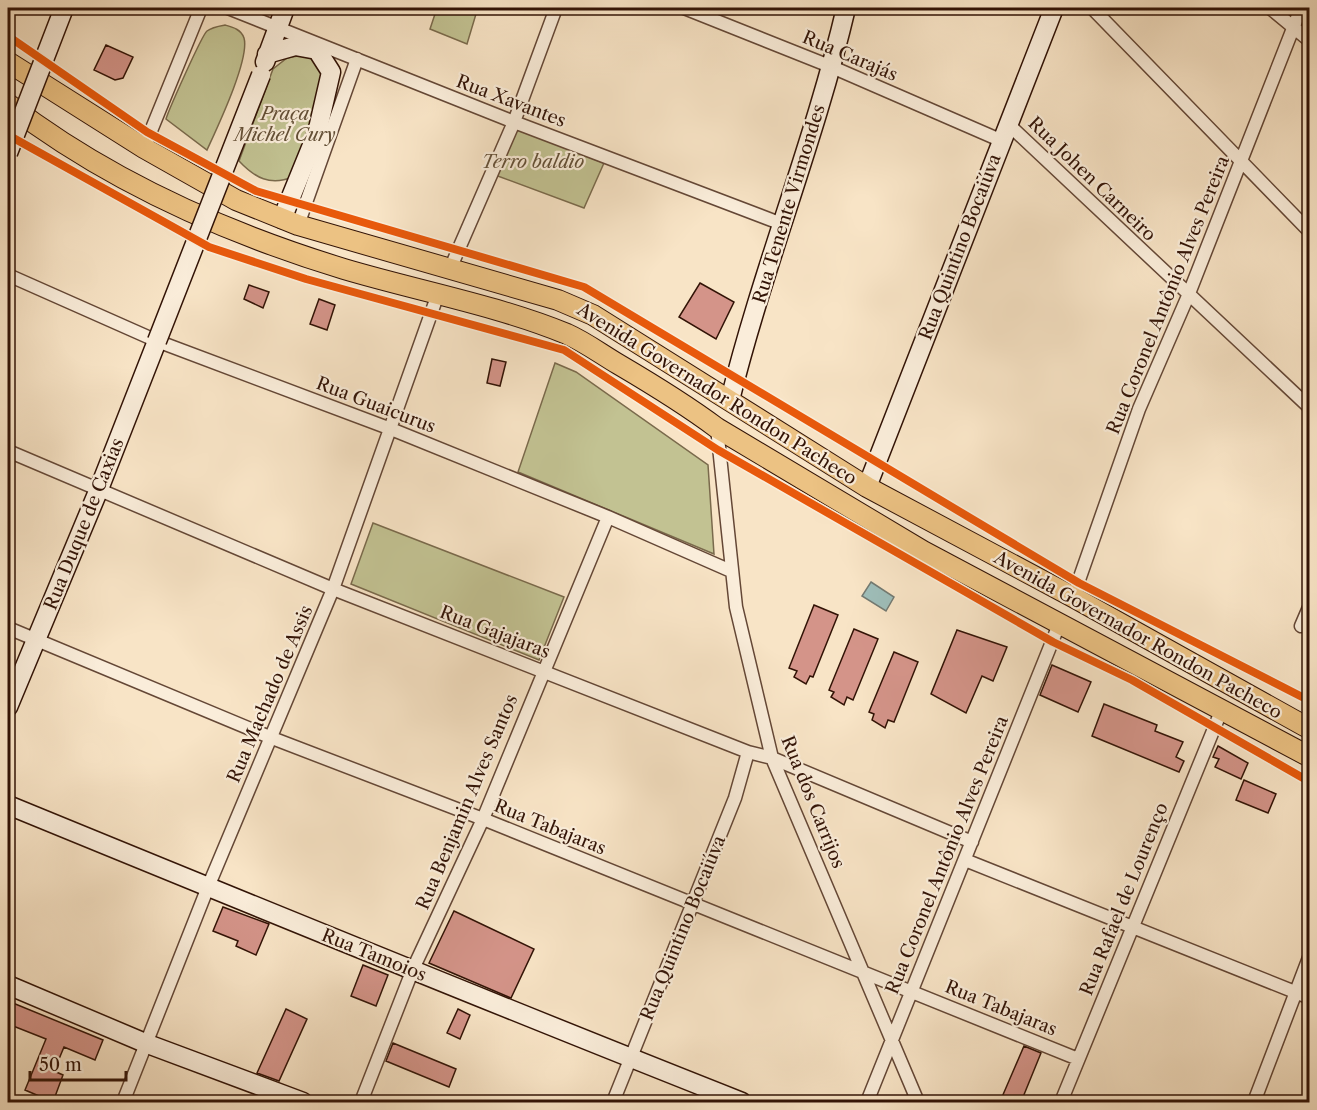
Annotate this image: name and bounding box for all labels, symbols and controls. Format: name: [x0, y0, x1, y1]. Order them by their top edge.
street label: Rua Carajás: [799, 26, 901, 86]
street label: Rua Xavantes: [453, 70, 569, 132]
street label: Rua Tenente Virmondes: [748, 102, 830, 306]
park label: Praça Michel Cury: [232, 103, 336, 146]
street label: Rua Johen Carneiro: [1024, 112, 1160, 246]
street label: Rua Quintino Bocaiúva: [914, 150, 1006, 343]
park label: Terro baldio: [482, 151, 584, 173]
street label: Rua Coronel Antônio Alves Pereira: [1102, 152, 1234, 437]
street label: Avenida Governador Rondon Pacheco: [572, 298, 861, 490]
street label: Rua Guaicurus: [313, 372, 439, 438]
street label: Rua Duque de Caxias: [39, 435, 129, 613]
street label: Avenida Governador Rondon Pacheco: [989, 546, 1286, 724]
street label: Rua Gajajaras: [437, 601, 553, 663]
street label: Rua Machado de Assis: [223, 602, 317, 786]
street label: Rua Benjamin Alves Santos: [412, 691, 522, 913]
street label: Rua Coronel Antônio Alves Pereira: [881, 712, 1013, 997]
street label: Rua dos Carrijos: [776, 733, 850, 871]
street label: Rua Tabajaras: [491, 795, 609, 859]
street label: Rua Rafael de Lourenço: [1075, 799, 1173, 999]
street label: Rua Quintino Bocaiúva: [636, 832, 730, 1024]
street label: Rua Tamoios: [318, 924, 430, 986]
street label: Rua Tabajaras: [942, 976, 1060, 1040]
scale bar: [30, 1044, 126, 1082]
text: 50 m: [39, 1054, 82, 1076]

